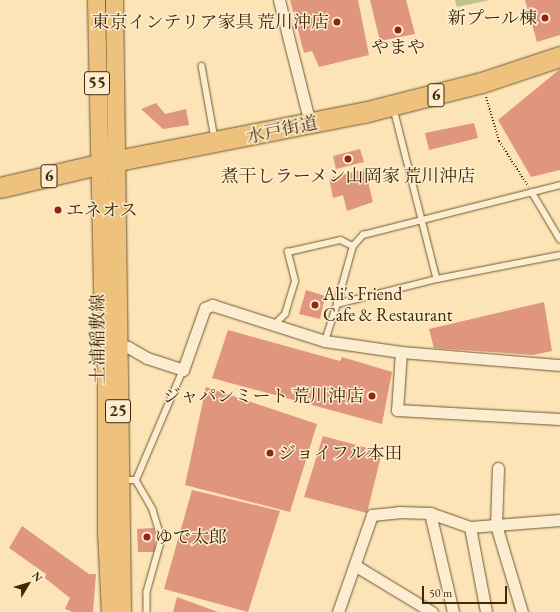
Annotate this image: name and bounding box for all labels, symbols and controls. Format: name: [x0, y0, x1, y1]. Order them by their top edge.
place label: 新プール棟: [448, 7, 537, 29]
place label: 東京インテリア家具 荒川沖店: [91, 11, 329, 33]
marker: 新プール棟: [540, 13, 550, 23]
marker: 東京インテリア家具 荒川沖店: [332, 17, 342, 27]
marker: やまや: [393, 25, 403, 35]
place label: やまや: [371, 36, 425, 58]
road number: 55: [84, 68, 110, 98]
road number: 6: [427, 80, 445, 110]
street label: 水戸街道: [245, 112, 319, 148]
marker: 煮干しラーメン山岡家 荒川沖店: [343, 154, 353, 164]
road number: 6: [40, 161, 58, 191]
place label: 煮干しラーメン山岡家 荒川沖店: [220, 165, 476, 187]
place label: エネオス: [66, 199, 138, 221]
marker: エネオス: [53, 205, 63, 215]
place label: Ali's Friend Cafe & Restaurant: [323, 284, 452, 326]
street label: 土浦稲敷線: [87, 294, 109, 384]
marker: Ali's Friend Cafe & Restaurant: [310, 300, 320, 310]
place label: ジャパンミート 荒川沖店: [162, 385, 364, 407]
marker: ジャパンミート 荒川沖店: [367, 391, 377, 401]
road number: 25: [105, 396, 131, 426]
place label: ジョイフル本田: [278, 442, 404, 464]
marker: ジョイフル本田: [265, 448, 275, 458]
place label: ゆで太郎: [155, 526, 227, 548]
marker: ゆで太郎: [142, 532, 152, 542]
north arrow: [8, 564, 48, 604]
text: N: [29, 569, 46, 584]
scale bar: [424, 578, 509, 604]
text: 50 m: [429, 585, 452, 601]

